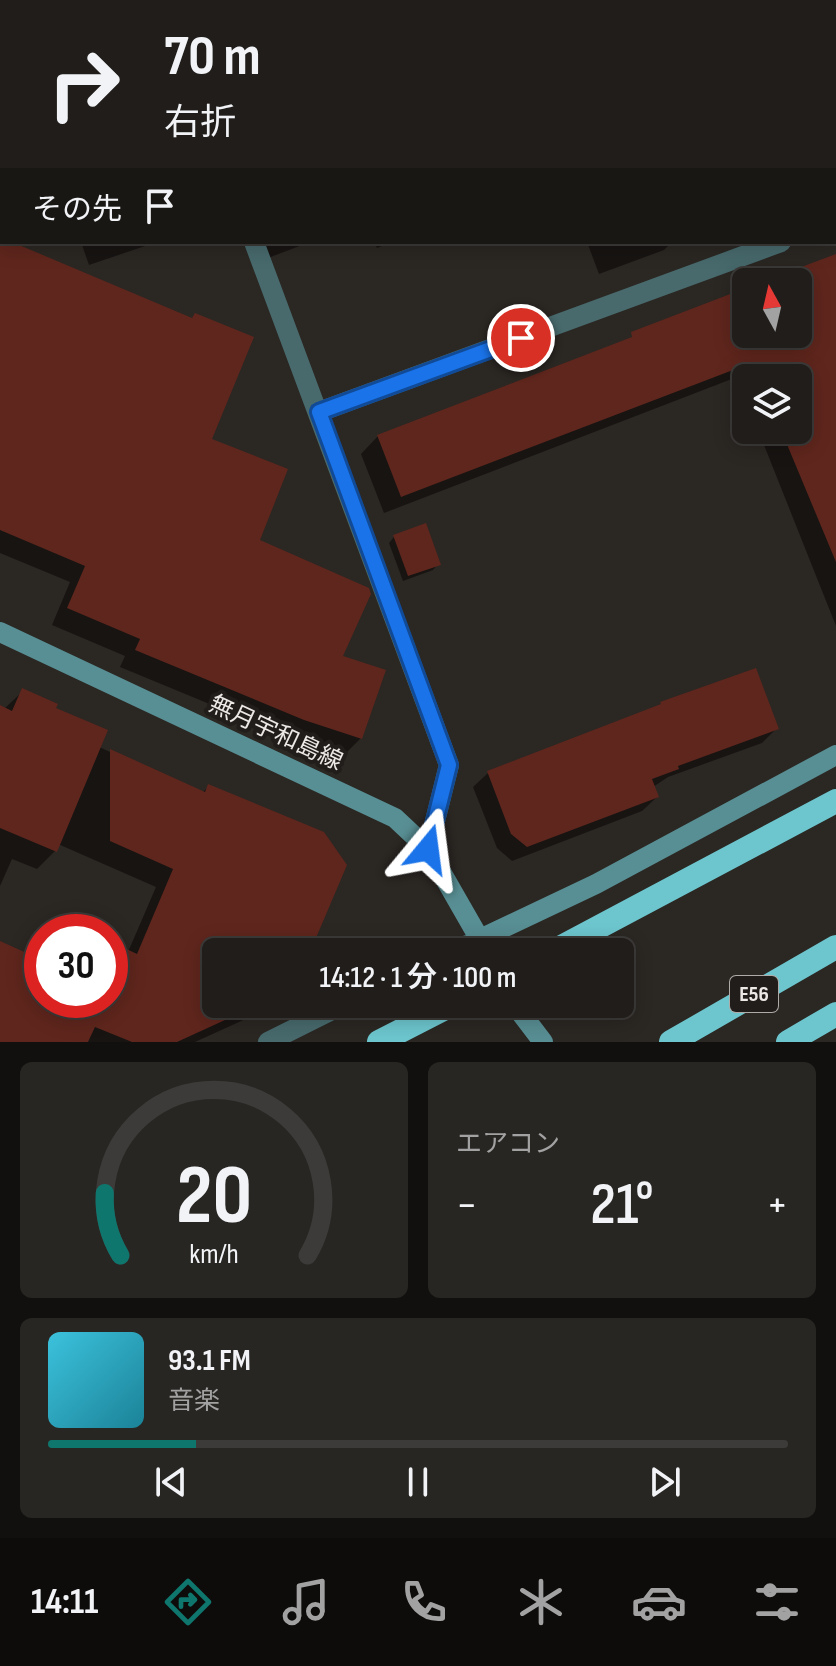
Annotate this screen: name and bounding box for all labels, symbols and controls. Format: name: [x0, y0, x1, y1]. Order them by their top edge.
text: 70 m: [164, 24, 261, 91]
icon: right: [32, 32, 136, 136]
text: 右折: [164, 102, 236, 145]
icon: arrive: [138, 184, 182, 228]
text: その先: [32, 192, 122, 228]
north arrow: [732, 268, 812, 348]
map controls: [732, 268, 812, 444]
pin: [487, 304, 555, 372]
icon: arrive: [499, 316, 543, 360]
button: layers: [732, 364, 812, 444]
street label: 無月宇和島線: [205, 689, 347, 777]
position arrow: [386, 807, 470, 891]
speed limit sign: 30: [24, 914, 128, 1018]
text: 14:12 · 1 分 · 100 m: [320, 960, 516, 996]
road number: E56: [730, 976, 778, 1012]
text: エアコン: [456, 1129, 560, 1160]
text: 20: [176, 1147, 252, 1247]
text: 21°: [590, 1169, 654, 1241]
text: −: [456, 1179, 478, 1232]
text: +: [766, 1179, 788, 1232]
text: km/h: [189, 1237, 239, 1272]
text: 93.1 FM: [168, 1343, 251, 1379]
text: 音楽: [168, 1386, 220, 1417]
icon: previous: [149, 1460, 193, 1504]
icon: pause: [396, 1460, 440, 1504]
icon: next: [643, 1460, 687, 1504]
icon: directions: [160, 1574, 216, 1630]
icon: music: [278, 1574, 334, 1630]
icon: phone: [396, 1574, 452, 1630]
icon: climate: [513, 1574, 569, 1630]
icon: car: [631, 1574, 687, 1630]
icon: filters: [749, 1574, 805, 1630]
text: 14:11: [31, 1581, 98, 1624]

